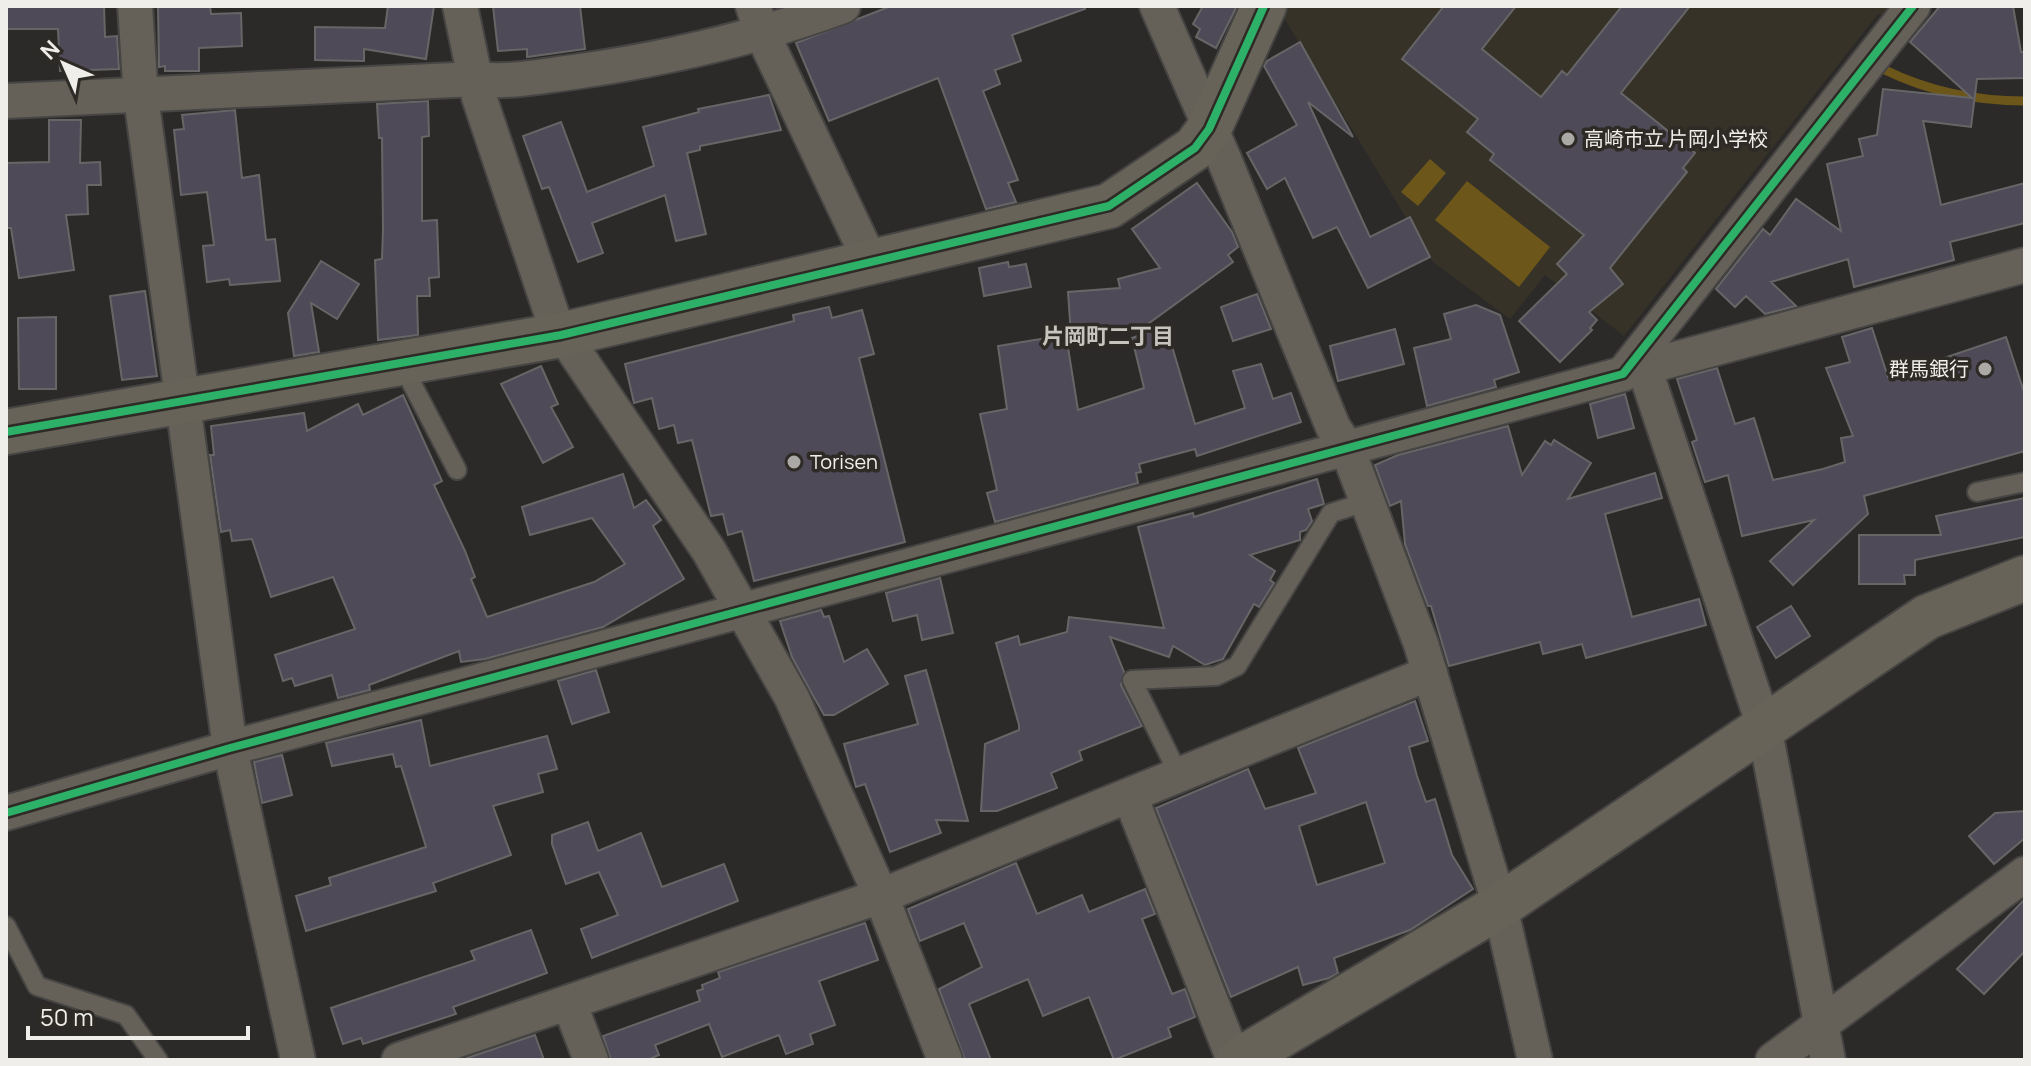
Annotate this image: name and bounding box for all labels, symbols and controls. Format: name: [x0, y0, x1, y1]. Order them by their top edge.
north arrow: [24, 24, 104, 104]
text: N: [34, 34, 66, 66]
place label: 高崎市立 片岡小学校: [1584, 125, 1768, 152]
marker: 高崎市立 片岡小学校: [1559, 130, 1577, 148]
district label: 片岡町二丁目: [1042, 321, 1174, 351]
place label: 群馬銀行: [1889, 355, 1969, 382]
marker: 群馬銀行: [1976, 360, 1994, 378]
place label: Torisen: [810, 448, 878, 475]
marker: Torisen: [785, 453, 803, 471]
scale bar: [28, 990, 248, 1040]
text: 50 m: [40, 1000, 94, 1033]

